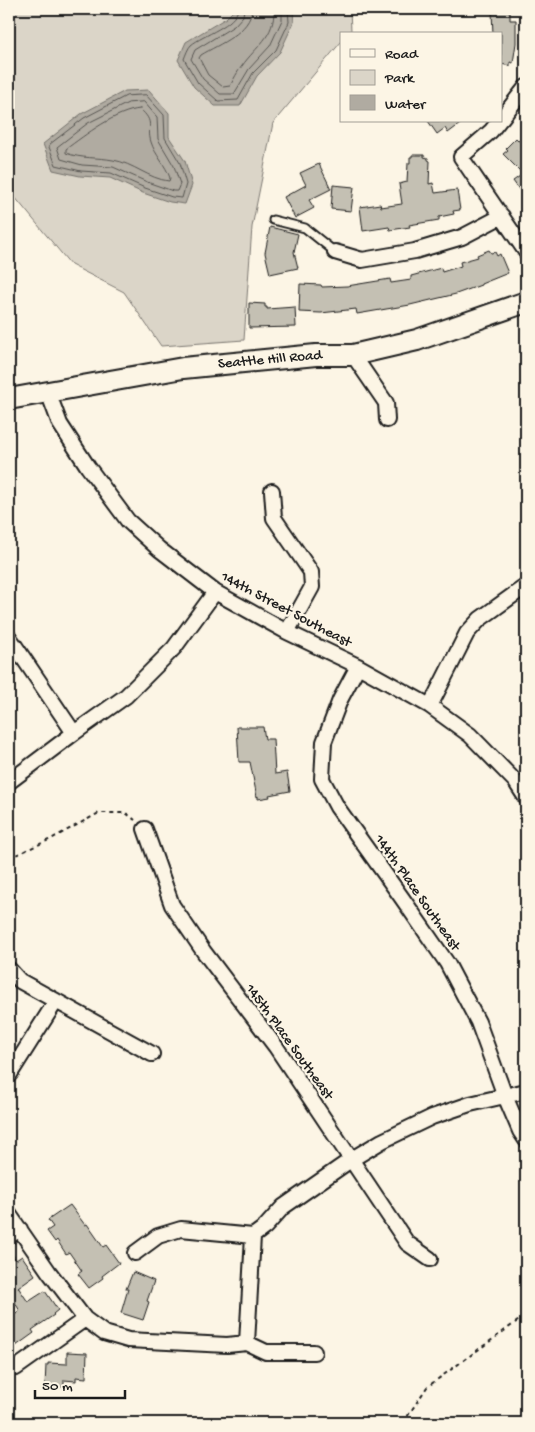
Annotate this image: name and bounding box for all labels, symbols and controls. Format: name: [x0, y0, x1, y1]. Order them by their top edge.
legend: [340, 32, 502, 122]
text: Road: [385, 46, 419, 64]
text: Park: [384, 70, 415, 88]
text: Water: [385, 96, 427, 114]
street label: Seattle Hill Road: [217, 346, 324, 374]
street label: 144th Street Southeast: [217, 567, 356, 653]
street label: 144th Place Southeast: [369, 831, 465, 956]
street label: 145th Place Southeast: [240, 980, 338, 1105]
scale bar: [35, 1367, 125, 1399]
text: 50 m: [42, 1378, 73, 1396]

